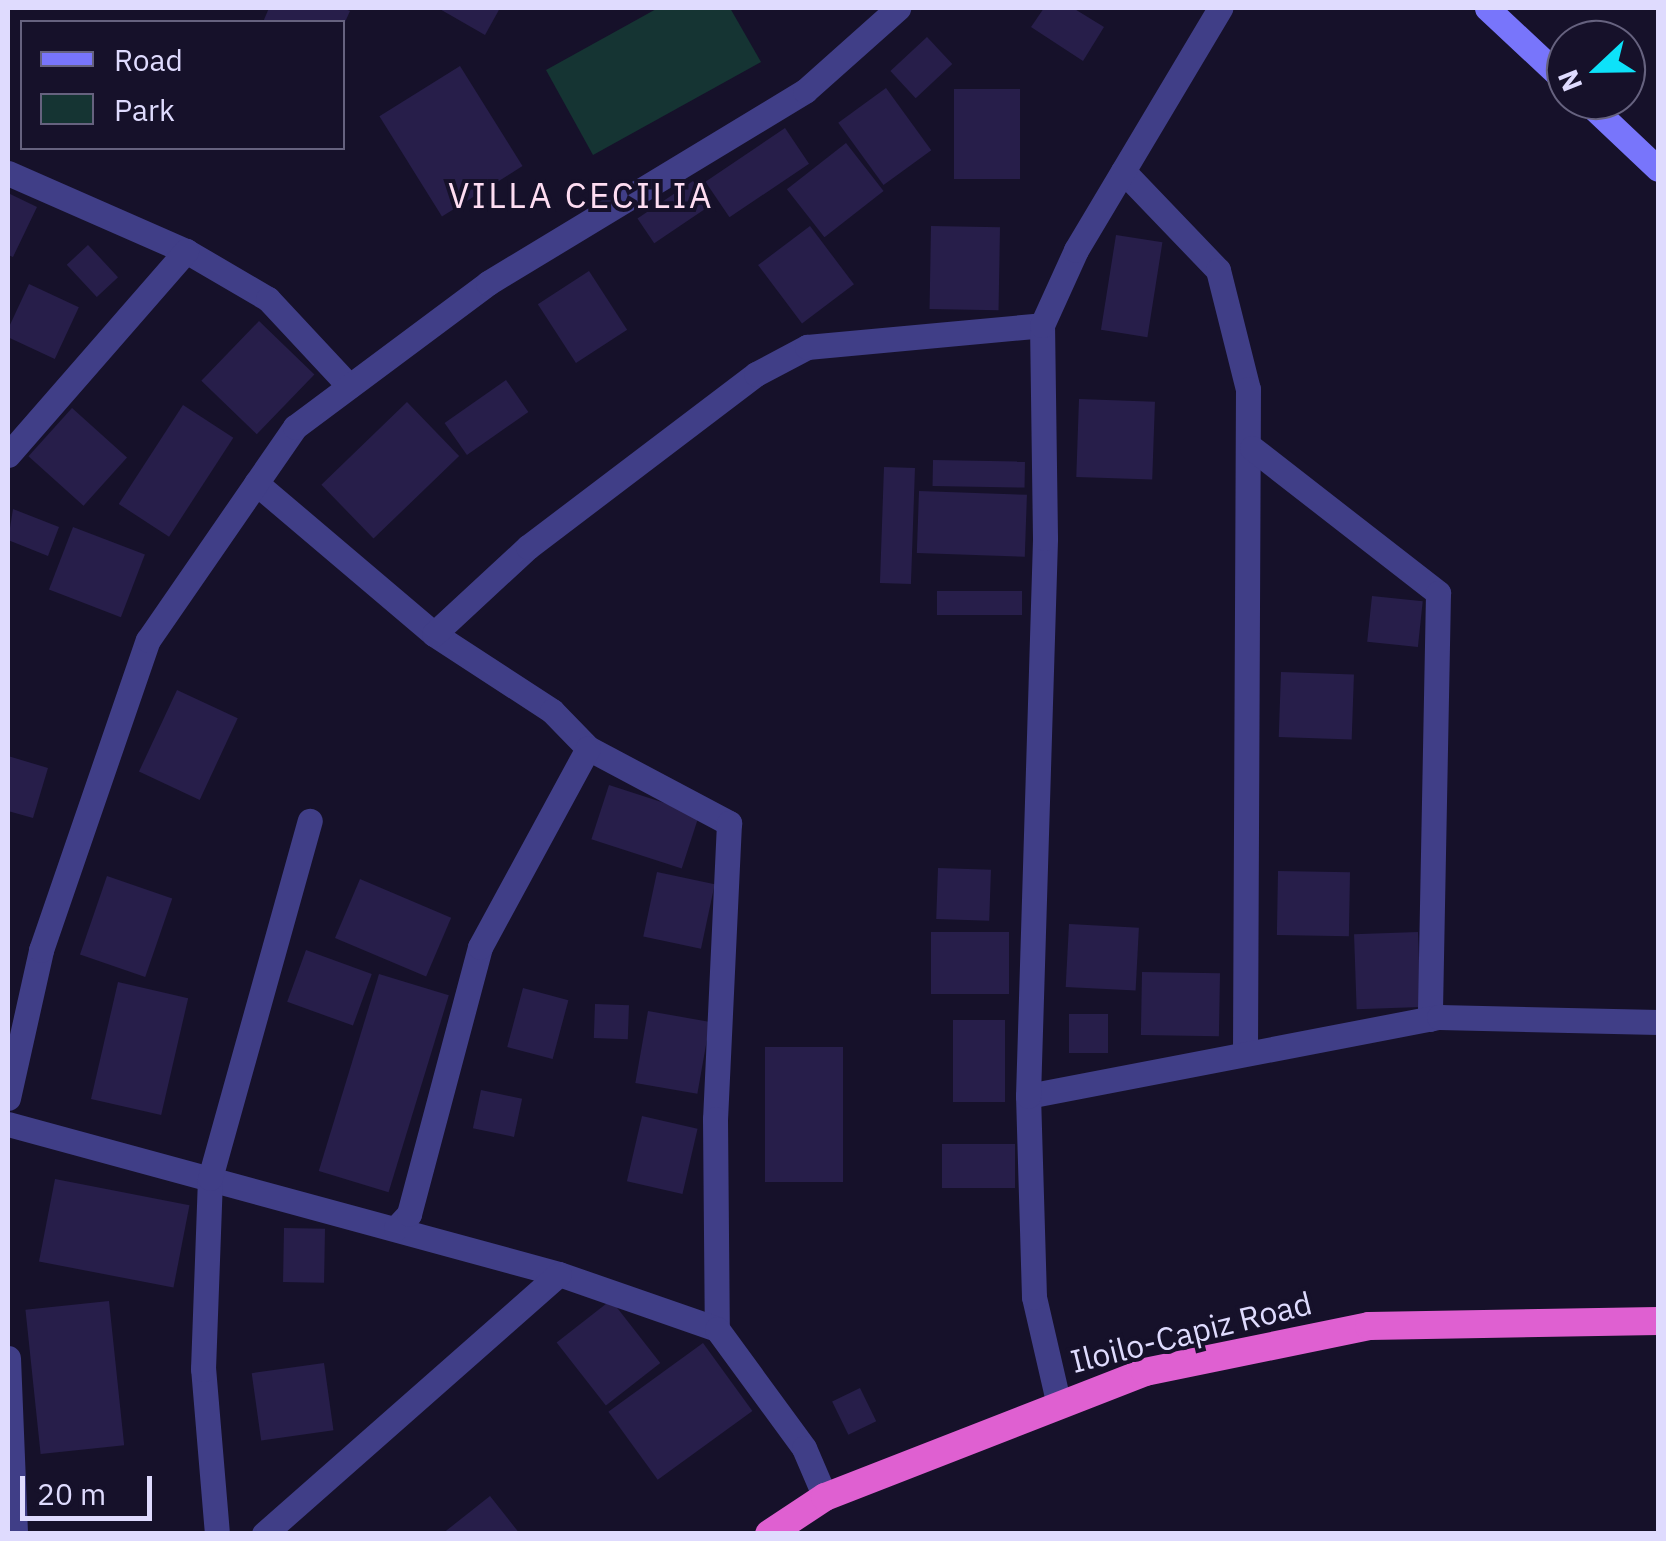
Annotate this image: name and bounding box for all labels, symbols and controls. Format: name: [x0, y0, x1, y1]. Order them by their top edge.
legend: [20, 20, 345, 150]
north arrow: [1546, 20, 1646, 120]
text: Road: [114, 40, 183, 79]
text: N: [1549, 64, 1591, 97]
text: Park: [114, 90, 175, 129]
district label: VILLA CECILIA: [448, 174, 714, 216]
street label: Iloilo-Capiz Road: [1066, 1283, 1316, 1381]
scale bar: [25, 1456, 158, 1518]
text: 20 m: [37, 1474, 106, 1513]

